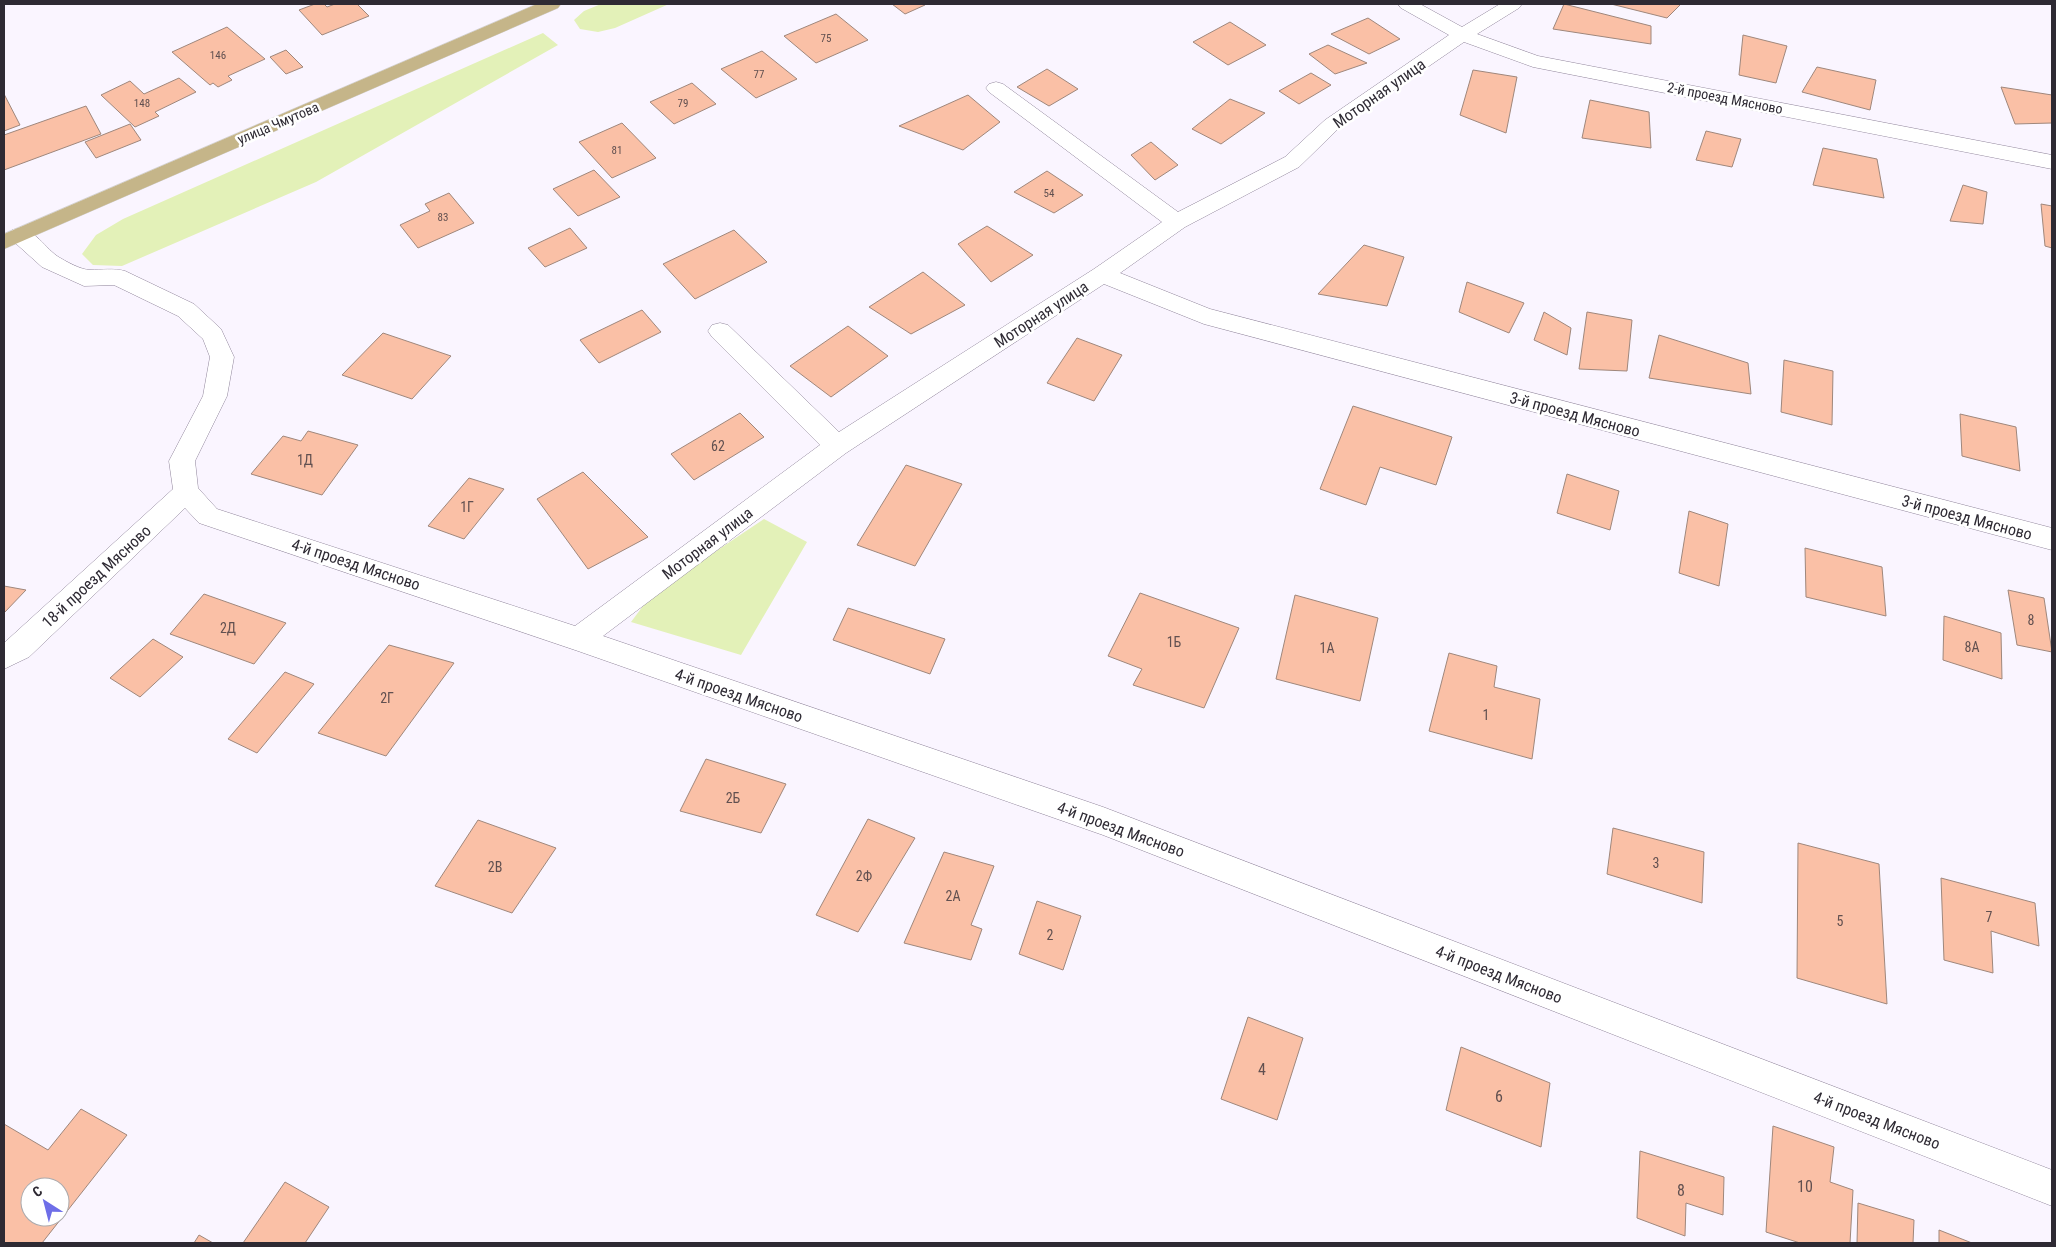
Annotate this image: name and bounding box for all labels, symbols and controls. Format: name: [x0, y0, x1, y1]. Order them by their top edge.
house number: 75: [821, 32, 831, 45]
house number: 146: [210, 49, 226, 62]
street label: Моторная улица: [1330, 55, 1429, 132]
house number: 77: [754, 68, 764, 81]
street label: 2-й проезд Мясново: [1666, 79, 1784, 117]
house number: 148: [134, 97, 150, 110]
house number: 79: [678, 97, 688, 110]
street label: улица Чмутова: [235, 99, 321, 147]
house number: 81: [612, 144, 622, 157]
house number: 54: [1044, 187, 1055, 200]
house number: 83: [438, 211, 448, 224]
street label: Моторная улица: [991, 277, 1092, 352]
street label: 3-й проезд Мясново: [1508, 388, 1642, 441]
house number: 62: [711, 438, 725, 454]
house number: 1Д: [297, 452, 313, 468]
street label: 3-й проезд Мясново: [1900, 491, 2034, 544]
house number: 1Г: [460, 499, 474, 515]
street label: Моторная улица: [658, 503, 756, 584]
street label: 18-й проезд Мясново: [38, 521, 155, 632]
street label: 4-й проезд Мясново: [289, 535, 423, 594]
house number: 8: [2028, 612, 2035, 628]
house number: 2Д: [220, 620, 236, 636]
house number: 1Б: [1167, 634, 1182, 650]
house number: 8А: [1965, 639, 1979, 655]
house number: 1А: [1320, 640, 1334, 656]
street label: 4-й проезд Мясново: [672, 665, 805, 726]
house number: 2Г: [380, 690, 394, 706]
house number: 1: [1483, 707, 1489, 723]
house number: 2Б: [726, 790, 741, 806]
street label: 4-й проезд Мясново: [1055, 798, 1187, 861]
house number: 3: [1653, 855, 1659, 871]
house number: 2В: [488, 859, 502, 875]
house number: 2Ф: [856, 868, 872, 884]
house number: 2А: [946, 888, 960, 904]
house number: 7: [1986, 909, 1993, 925]
house number: 5: [1837, 913, 1844, 929]
house number: 2: [1047, 927, 1054, 943]
street label: 4-й проезд Мясново: [1433, 942, 1565, 1007]
house number: 4: [1258, 1060, 1266, 1079]
house number: 6: [1495, 1087, 1503, 1106]
street label: 4-й проезд Мясново: [1811, 1088, 1943, 1153]
north arrow: [20, 1177, 70, 1227]
house number: 10: [1797, 1177, 1813, 1196]
house number: 8: [1677, 1181, 1685, 1200]
text: С: [29, 1183, 45, 1200]

